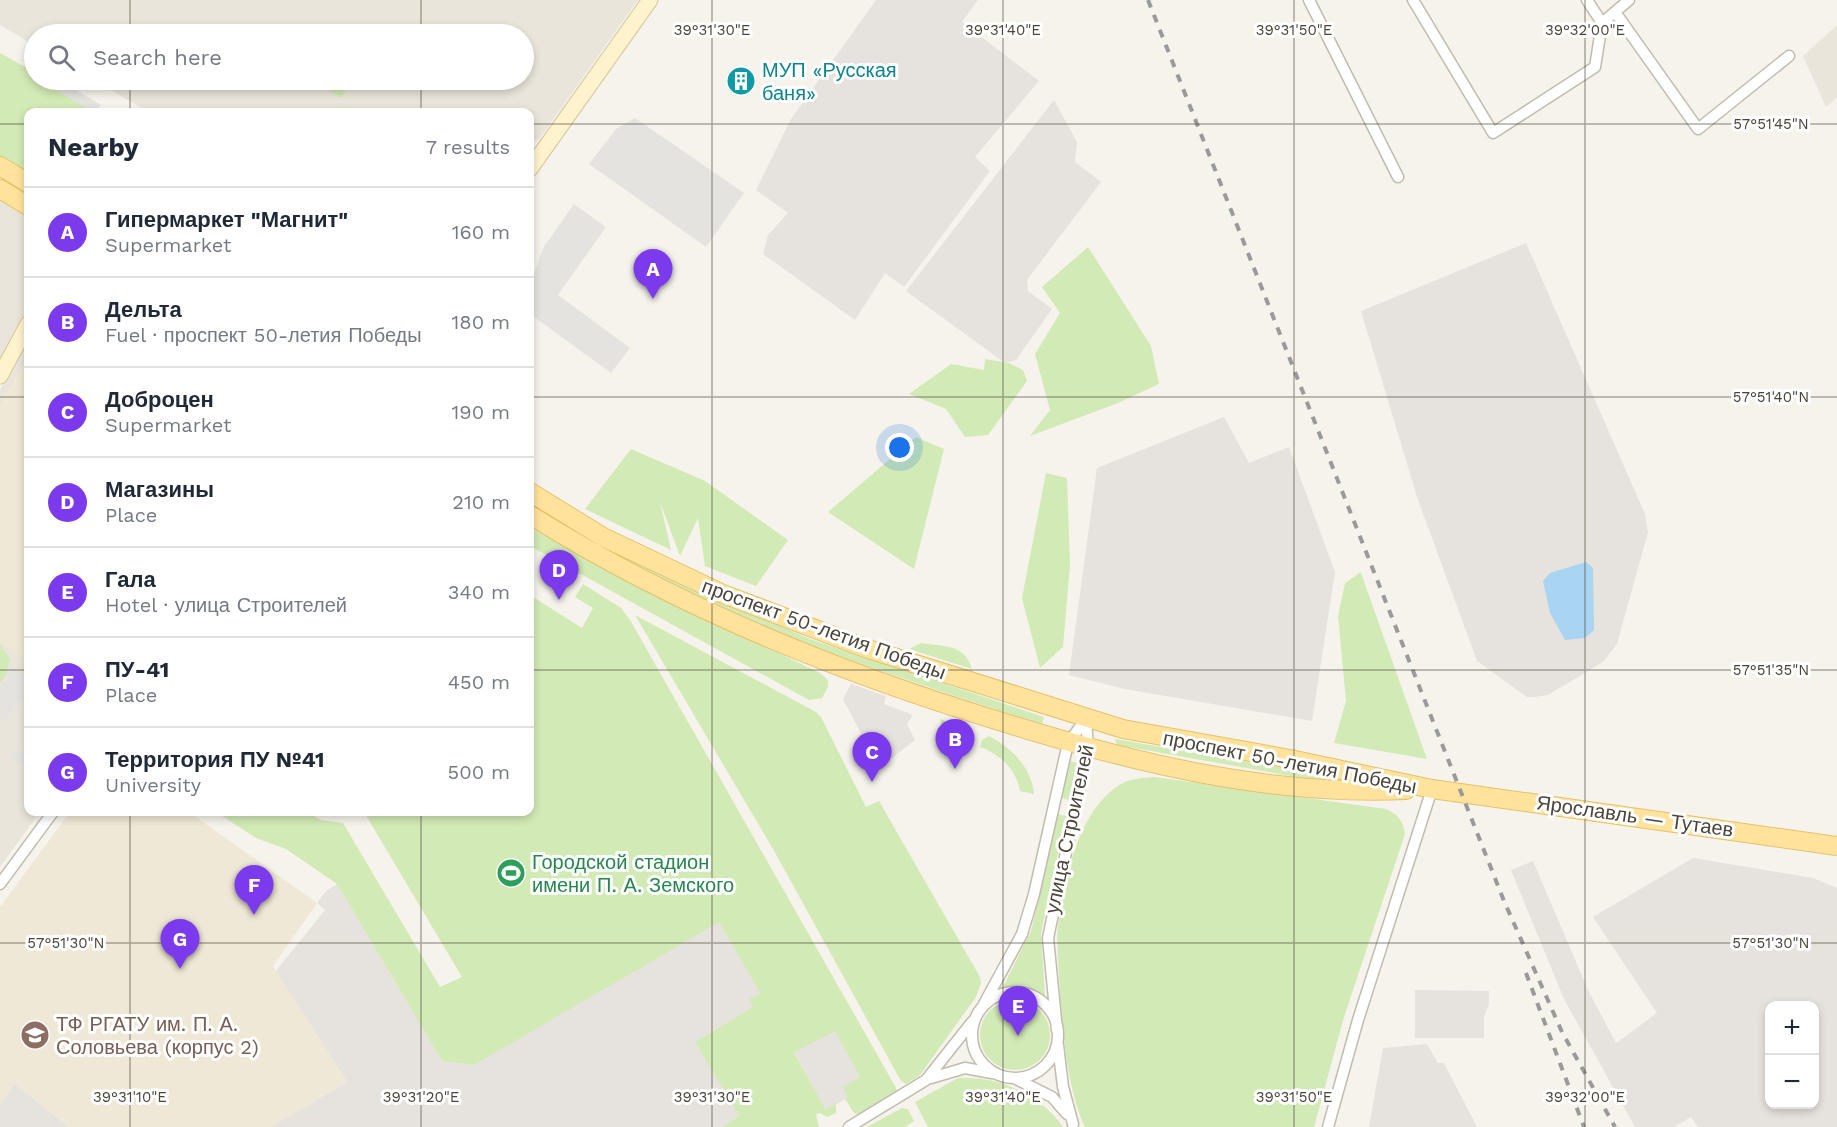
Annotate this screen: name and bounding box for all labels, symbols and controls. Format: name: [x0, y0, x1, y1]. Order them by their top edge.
text: 39°31'30"E: [674, 21, 750, 39]
text: 39°31'40"E: [965, 21, 1041, 39]
text: 39°31'50"E: [1256, 21, 1332, 39]
text: 39°32'00"E: [1545, 21, 1625, 39]
search box: [24, 24, 534, 90]
icon: search: [45, 41, 78, 74]
text: Search here: [93, 45, 222, 70]
place label: МУП «Русская баня»: [762, 58, 897, 105]
building icon: МУП «Русская баня»: [725, 65, 757, 97]
text: 57°51'45"N: [1733, 115, 1809, 133]
text: Nearby: [48, 132, 139, 162]
text: 7 results: [426, 135, 510, 159]
text: Гипермаркет "Магнит": [105, 207, 348, 232]
text: A: [61, 220, 74, 244]
text: 160 m: [452, 220, 510, 244]
text: Supermarket: [105, 233, 231, 257]
pin: A: [634, 250, 672, 299]
text: Дельта: [105, 297, 182, 322]
text: B: [61, 310, 74, 334]
text: 180 m: [452, 310, 510, 334]
text: Fuel · проспект 50-летия Победы: [105, 323, 422, 347]
text: Доброцен: [105, 387, 214, 412]
text: 57°51'40"N: [1733, 388, 1809, 406]
text: C: [61, 400, 74, 424]
text: 190 m: [452, 400, 510, 424]
text: Supermarket: [105, 413, 231, 437]
your location: [885, 433, 914, 462]
text: Магазины: [105, 477, 214, 502]
text: D: [60, 490, 75, 514]
text: 210 m: [452, 490, 510, 514]
text: Place: [105, 503, 157, 527]
pin: D: [540, 550, 578, 600]
text: Гала: [105, 567, 156, 592]
street label: проспект 50-летия Победы: [699, 574, 949, 684]
text: E: [61, 580, 74, 604]
text: 340 m: [448, 580, 510, 604]
text: Hotel · улица Строителей: [105, 593, 347, 617]
text: ПУ-41: [105, 657, 169, 682]
text: 57°51'35"N: [1733, 661, 1809, 679]
text: F: [61, 670, 74, 694]
text: 450 m: [448, 670, 510, 694]
text: Place: [105, 683, 157, 707]
pin: B: [936, 720, 974, 769]
street label: проспект 50-летия Победы: [1161, 726, 1419, 798]
pin: C: [852, 732, 892, 782]
street label: улица Строителей: [1039, 742, 1099, 916]
text: Территория ПУ №41: [105, 747, 325, 772]
text: G: [60, 760, 75, 784]
text: 500 m: [448, 760, 510, 784]
text: University: [105, 773, 201, 797]
street label: Ярославль — Тутаев: [1535, 790, 1735, 842]
place label: Городской стадион имени П. А. Земского: [532, 850, 734, 897]
sports icon: Городской стадион имени П. А. Земского: [495, 857, 527, 889]
pin: F: [234, 866, 274, 915]
pin: G: [160, 920, 200, 969]
text: 57°51'30"N: [27, 934, 105, 952]
text: 57°51'30"N: [1732, 934, 1810, 952]
pin: E: [998, 986, 1038, 1036]
map controls: [1765, 1001, 1819, 1109]
button: +: [1765, 1001, 1819, 1055]
place label: ТФ РГАТУ им. П. А. Соловьева (корпус 2): [56, 1012, 259, 1059]
school or university icon: ТФ РГАТУ им. П. А. Соловьева (корпус 2): [19, 1019, 51, 1051]
button: −: [1765, 1055, 1819, 1109]
text: 39°31'10"E: [93, 1088, 167, 1106]
text: 39°31'20"E: [383, 1088, 459, 1106]
text: 39°31'30"E: [674, 1088, 750, 1106]
text: 39°31'40"E: [965, 1088, 1041, 1106]
text: 39°31'50"E: [1256, 1088, 1332, 1106]
text: 39°32'00"E: [1545, 1088, 1625, 1106]

